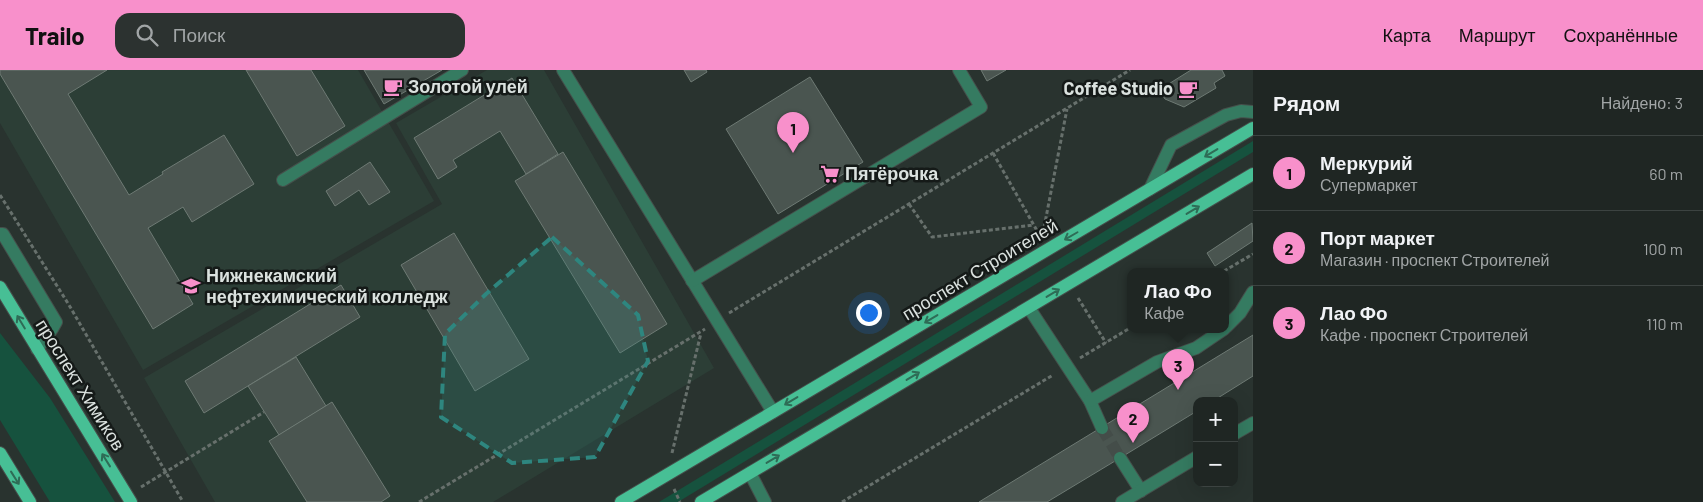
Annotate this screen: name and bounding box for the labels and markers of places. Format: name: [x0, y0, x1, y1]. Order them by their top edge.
place label: Золотой улей: [408, 75, 528, 97]
cafe icon: Золотой улей: [382, 76, 404, 98]
place label: Coffee Studio: [1064, 77, 1173, 99]
cafe icon: Coffee Studio: [1177, 78, 1199, 100]
pin: 1: [777, 112, 809, 153]
place label: Пятёрочка: [845, 162, 939, 184]
supermarket icon: Пятёрочка: [819, 163, 841, 185]
place label: Нижнекамский нефтехимический колледж: [206, 264, 448, 307]
school or university icon: Нижнекамский нефтехимический колледж: [180, 275, 202, 297]
pin: 3: [1162, 349, 1194, 390]
pin: 2: [1117, 402, 1149, 443]

